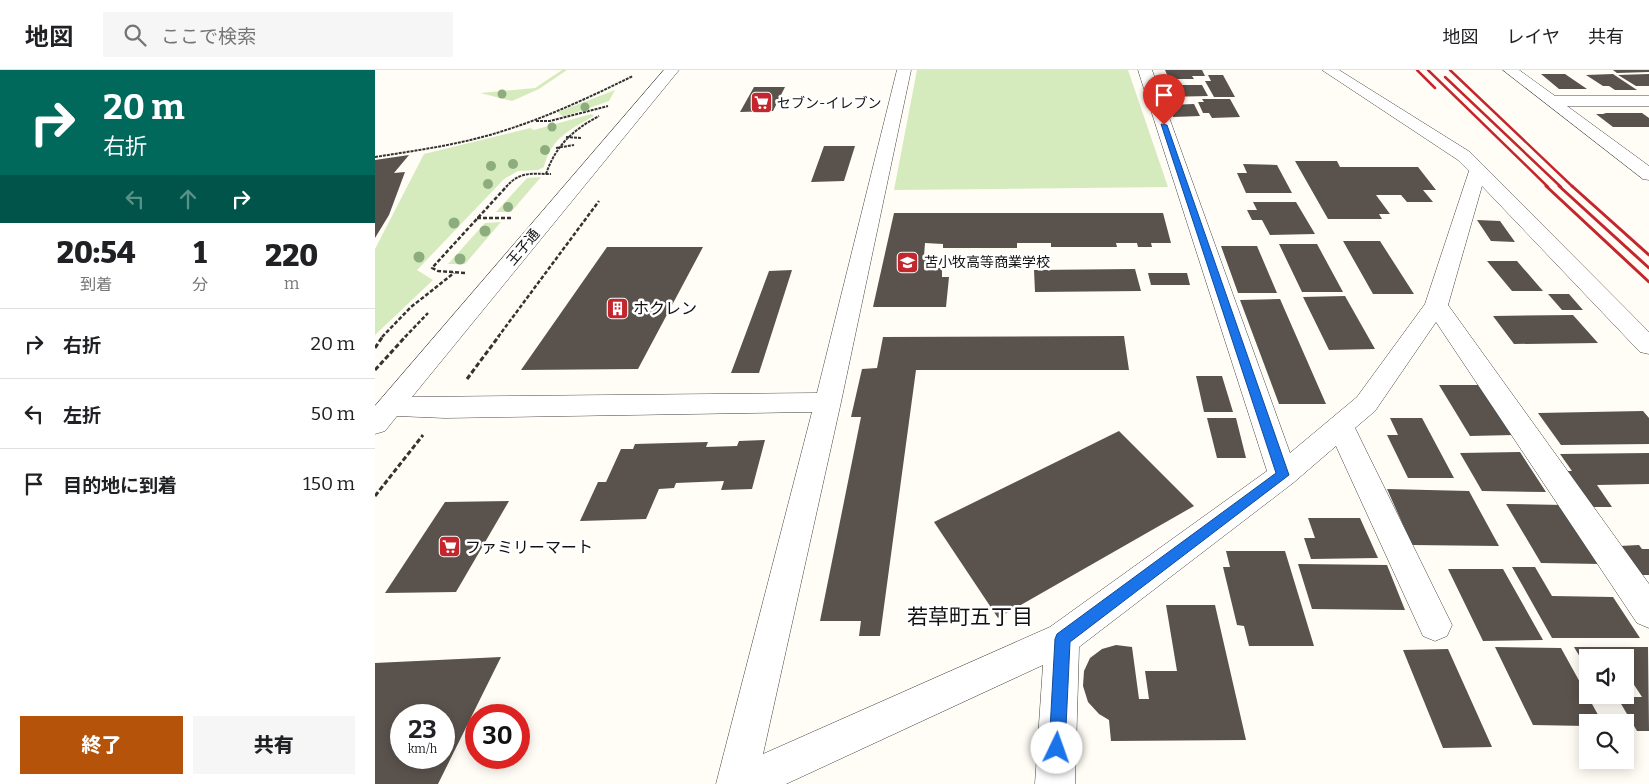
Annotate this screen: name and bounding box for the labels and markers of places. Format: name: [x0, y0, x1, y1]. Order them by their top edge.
pin: [1143, 74, 1185, 125]
supermarket icon: セブン-イレブン: [749, 91, 773, 115]
place label: セブン-イレブン: [777, 95, 881, 112]
school or university icon: 苫小牧高等商業学校: [896, 250, 920, 274]
place label: 苫小牧高等商業学校: [924, 254, 1050, 271]
building icon: ホクレン: [605, 296, 629, 320]
place label: ホクレン: [633, 299, 697, 318]
supermarket icon: ファミリーマート: [437, 535, 461, 559]
place label: ファミリーマート: [465, 538, 593, 557]

